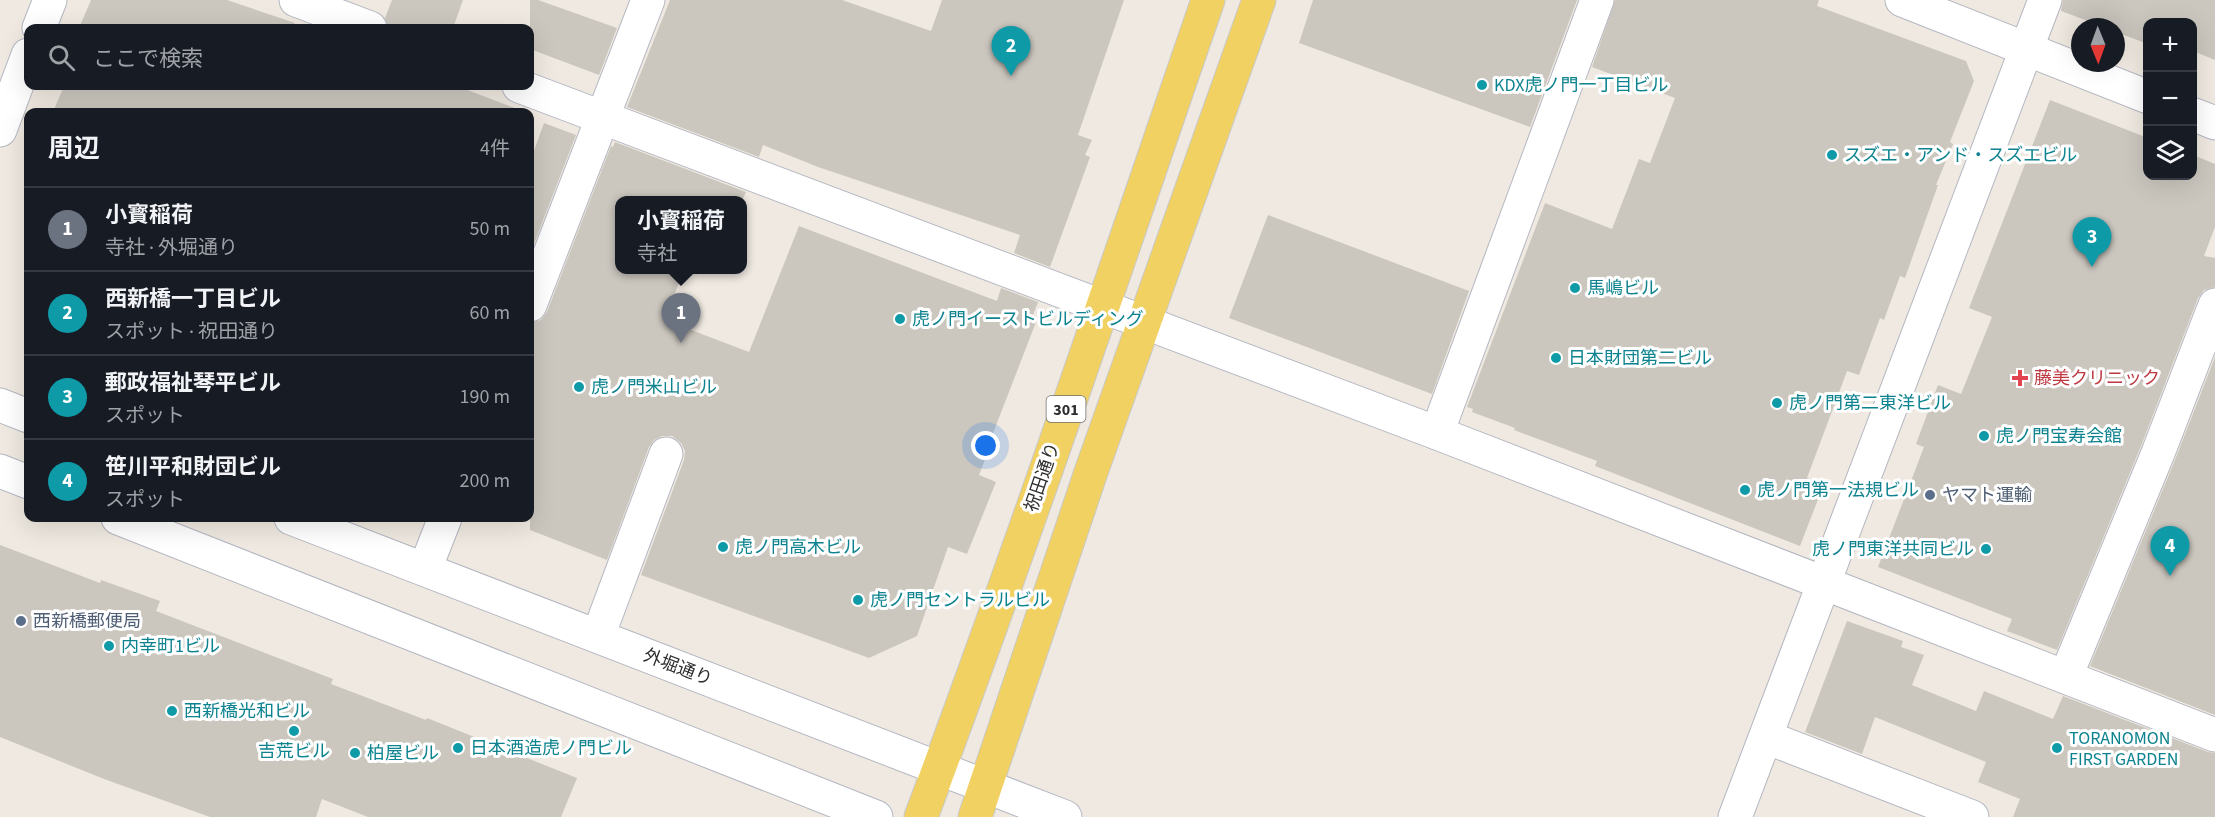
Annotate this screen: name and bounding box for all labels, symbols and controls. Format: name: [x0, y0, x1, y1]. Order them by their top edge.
north arrow: [2071, 18, 2125, 72]
map controls: [2143, 18, 2197, 180]
button: +: [2143, 18, 2197, 72]
search box: [24, 24, 534, 90]
pin: 2: [992, 26, 1030, 76]
icon: search: [45, 41, 78, 74]
text: ここで検索: [93, 43, 203, 75]
button: −: [2143, 72, 2197, 126]
place label: KDX虎ノ門一丁目ビル: [1494, 73, 1668, 98]
marker: KDX虎ノ門一丁目ビル: [1475, 78, 1489, 92]
button: layers: [2143, 126, 2197, 180]
text: 周辺: [48, 130, 100, 167]
text: 4件: [480, 135, 510, 163]
place label: スズエ・アンド・スズエビル: [1844, 143, 2077, 168]
marker: スズエ・アンド・スズエビル: [1825, 148, 1839, 162]
popup: [615, 196, 747, 274]
text: 小寳稲荷: [105, 199, 193, 231]
text: 小寳稲荷: [637, 205, 725, 237]
text: 1: [62, 215, 73, 243]
text: 50 m: [470, 215, 510, 243]
pin: 3: [2072, 218, 2112, 267]
text: 寺社 · 外堀通り: [105, 234, 238, 262]
text: 寺社: [637, 240, 677, 268]
place label: 馬嶋ビル: [1587, 276, 1659, 301]
marker: 馬嶋ビル: [1568, 281, 1582, 295]
text: 西新橋一丁目ビル: [105, 283, 281, 315]
pin: 1: [662, 294, 700, 343]
text: 2: [62, 299, 73, 327]
text: 60 m: [470, 299, 510, 327]
place label: 虎ノ門イーストビルディング: [912, 307, 1144, 332]
marker: 虎ノ門イーストビルディング: [893, 312, 907, 326]
text: スポット · 祝田通り: [105, 318, 278, 346]
place label: 日本財団第二ビル: [1568, 346, 1712, 371]
marker: 日本財団第二ビル: [1549, 351, 1563, 365]
place label: 藤美クリニック: [2034, 366, 2160, 391]
text: 郵政福祉琴平ビル: [105, 367, 281, 399]
marker: 藤美クリニック: [2011, 369, 2029, 387]
place label: 虎ノ門米山ビル: [591, 375, 717, 400]
marker: 虎ノ門米山ビル: [572, 380, 586, 394]
text: 3: [62, 383, 73, 411]
text: 190 m: [460, 383, 510, 411]
place label: 虎ノ門第二東洋ビル: [1789, 391, 1951, 416]
road number: 301: [1046, 396, 1086, 422]
marker: 虎ノ門第二東洋ビル: [1770, 396, 1784, 410]
text: スポット: [105, 402, 185, 430]
place label: 虎ノ門宝寿会館: [1996, 424, 2122, 449]
marker: 虎ノ門宝寿会館: [1977, 429, 1991, 443]
your location: [971, 431, 1000, 460]
street label: 祝田通り: [1019, 439, 1066, 515]
text: 笹川平和財団ビル: [105, 451, 281, 483]
text: 4: [62, 467, 73, 495]
text: 200 m: [460, 467, 510, 495]
place label: 虎ノ門第一法規ビル: [1757, 478, 1919, 503]
marker: 虎ノ門第一法規ビル: [1738, 483, 1752, 497]
place label: ヤマト運輸: [1942, 483, 2032, 508]
text: スポット: [105, 486, 185, 514]
marker: ヤマト運輸: [1923, 488, 1937, 502]
pin: 4: [2150, 526, 2190, 576]
place label: 虎ノ門高木ビル: [735, 535, 861, 560]
place label: 虎ノ門東洋共同ビル: [1812, 537, 1974, 562]
marker: 虎ノ門高木ビル: [716, 540, 730, 554]
marker: 虎ノ門東洋共同ビル: [1979, 542, 1993, 556]
place label: 虎ノ門セントラルビル: [870, 588, 1050, 613]
marker: 虎ノ門セントラルビル: [851, 593, 865, 607]
place label: 西新橋郵便局: [33, 609, 141, 634]
marker: 西新橋郵便局: [14, 614, 28, 628]
place label: 内幸町1ビル: [121, 634, 220, 659]
marker: 内幸町1ビル: [102, 639, 116, 653]
street label: 外堀通り: [640, 643, 716, 692]
place label: 西新橋光和ビル: [184, 699, 310, 724]
marker: 西新橋光和ビル: [165, 704, 179, 718]
marker: 吉荒ビル: [287, 724, 301, 738]
place label: TORANOMON FIRST GARDEN: [2069, 726, 2178, 772]
place label: 日本酒造虎ノ門ビル: [470, 736, 632, 761]
place label: 吉荒ビル: [258, 739, 330, 764]
place label: 柏屋ビル: [367, 741, 439, 766]
marker: 日本酒造虎ノ門ビル: [451, 741, 465, 755]
marker: TORANOMON FIRST GARDEN: [2050, 741, 2064, 755]
marker: 柏屋ビル: [348, 746, 362, 760]

